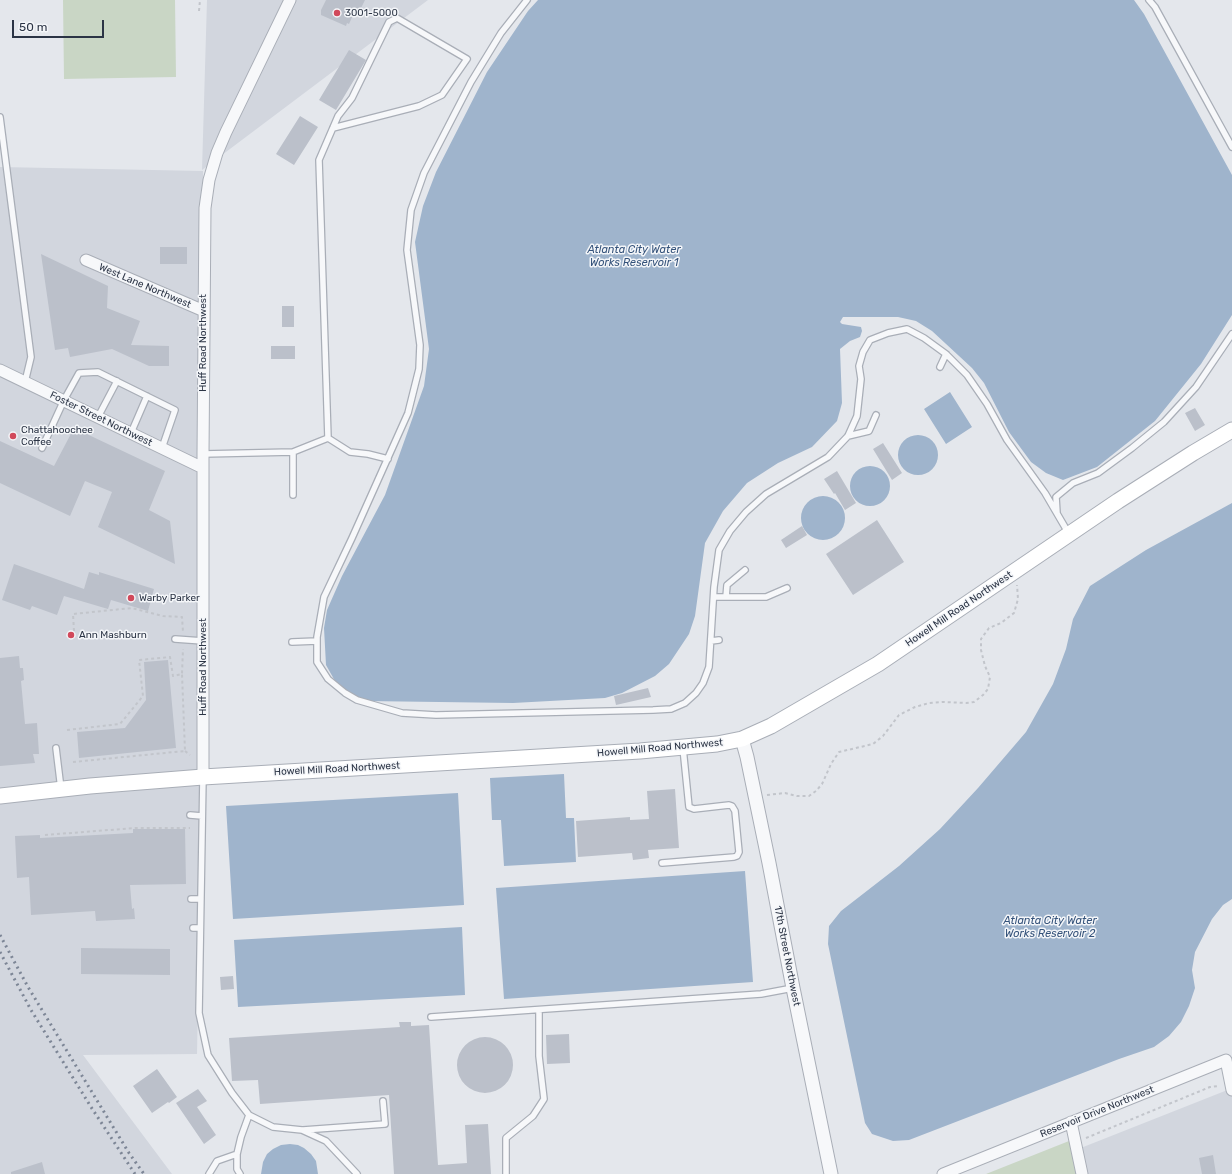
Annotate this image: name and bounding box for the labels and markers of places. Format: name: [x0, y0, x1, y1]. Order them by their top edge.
place label: 3001-5000: [345, 7, 398, 19]
marker: 3001-5000: [332, 8, 342, 18]
place label: Chattahoochee Coffee: [21, 424, 93, 448]
marker: Chattahoochee Coffee: [8, 431, 18, 441]
place label: Warby Parker: [139, 592, 200, 604]
marker: Warby Parker: [126, 593, 136, 603]
place label: Ann Mashburn: [79, 629, 147, 641]
marker: Ann Mashburn: [66, 630, 76, 640]

